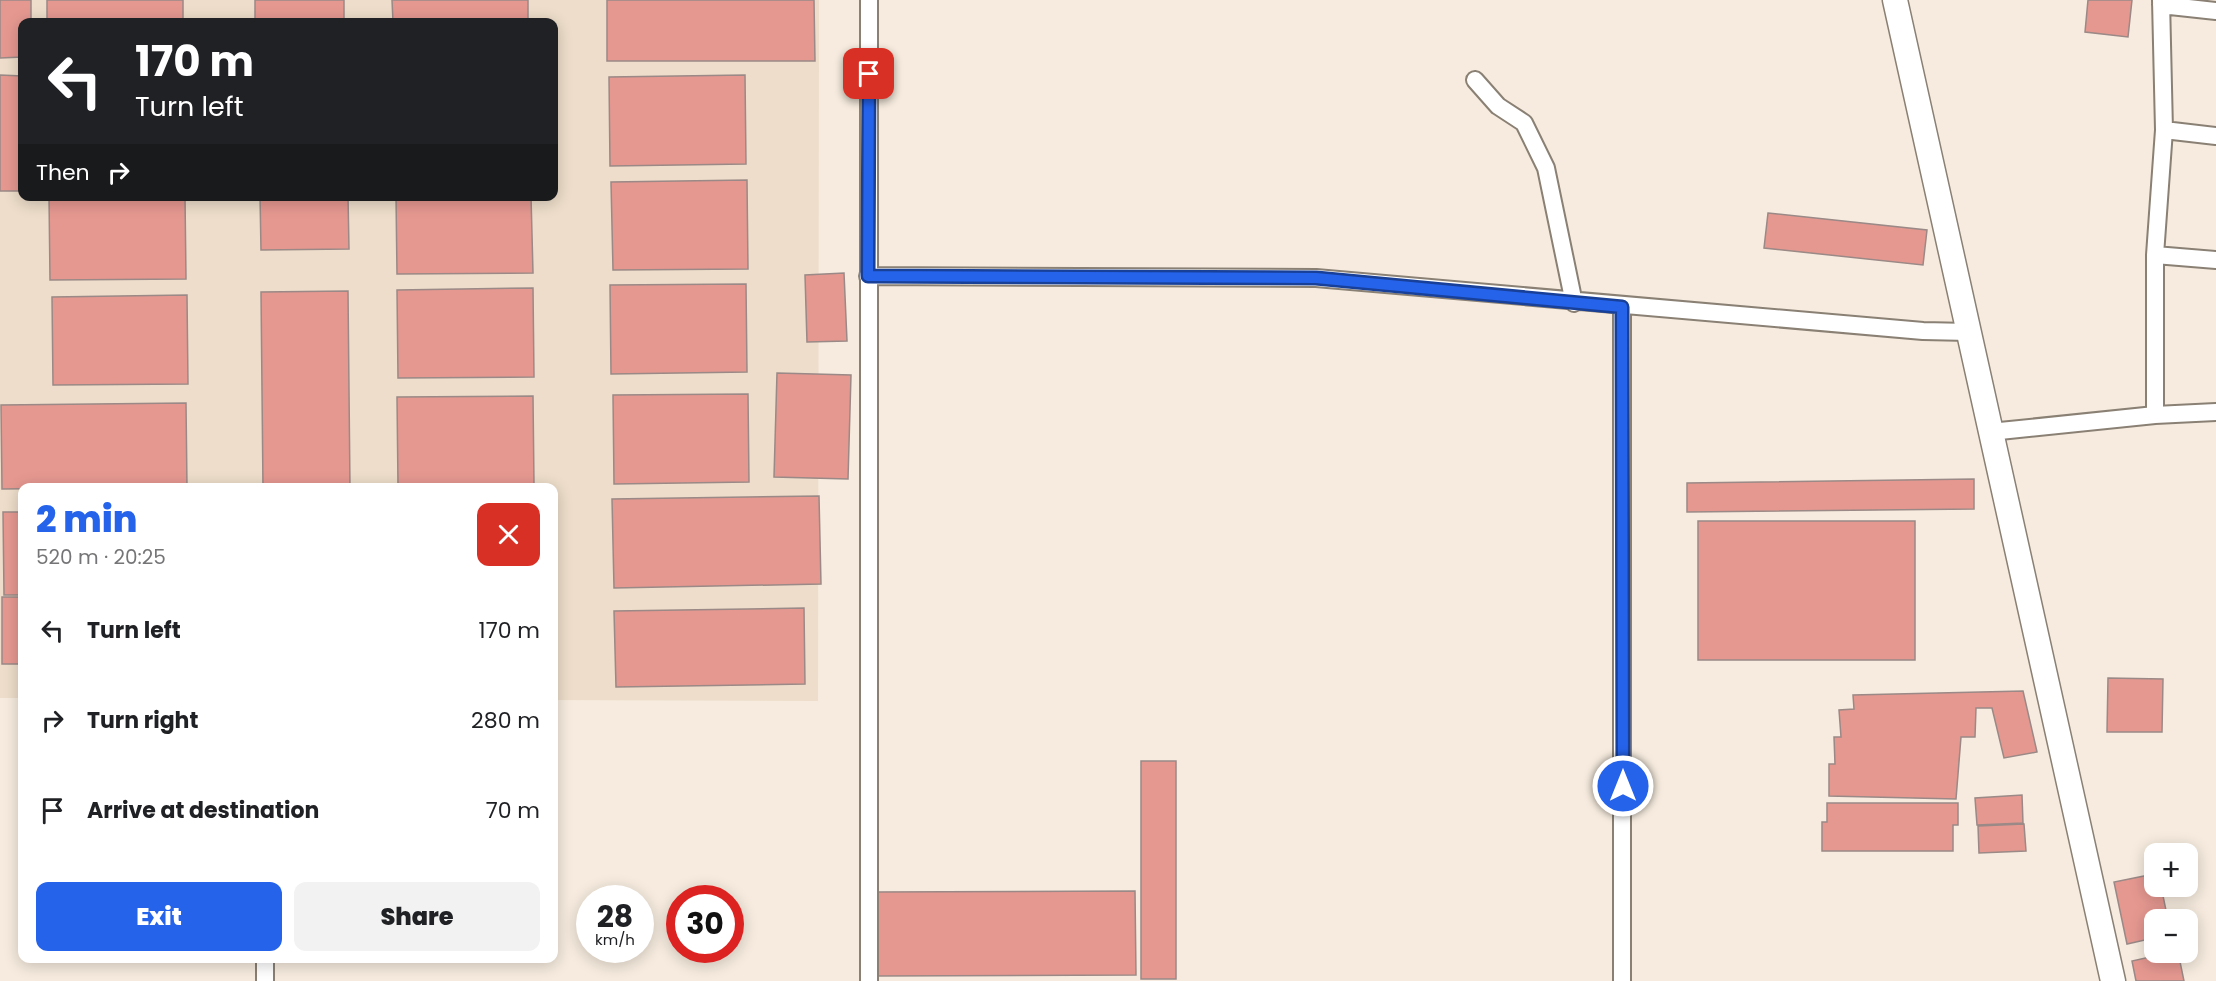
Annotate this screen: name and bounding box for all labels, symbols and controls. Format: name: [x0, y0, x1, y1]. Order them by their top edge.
text: 170 m: [135, 32, 254, 91]
icon: left: [36, 42, 114, 120]
pin: [843, 48, 894, 99]
icon: arrive: [852, 57, 885, 90]
text: Turn left: [135, 88, 244, 125]
icon: right: [102, 156, 135, 189]
text: Then: [36, 157, 90, 188]
text: 2 min: [36, 494, 138, 545]
button: close: [477, 503, 540, 566]
text: 520 m · 20:25: [36, 543, 166, 571]
icon: left: [36, 614, 69, 647]
text: Turn left: [87, 615, 181, 646]
text: 170 m: [479, 615, 540, 646]
icon: right: [36, 704, 69, 737]
text: Turn right: [87, 705, 198, 736]
text: 280 m: [471, 705, 540, 736]
position arrow: [1591, 754, 1655, 818]
icon: arrive: [36, 794, 69, 827]
text: Arrive at destination: [87, 795, 319, 826]
text: 70 m: [486, 795, 540, 826]
map controls: [2144, 843, 2198, 963]
button: +: [2144, 843, 2198, 897]
button: Exit: [36, 882, 282, 951]
button: Share: [294, 882, 540, 951]
speed limit sign: 30: [666, 885, 744, 963]
text: 28: [597, 895, 633, 938]
button: −: [2144, 909, 2198, 963]
text: km/h: [595, 929, 635, 950]

